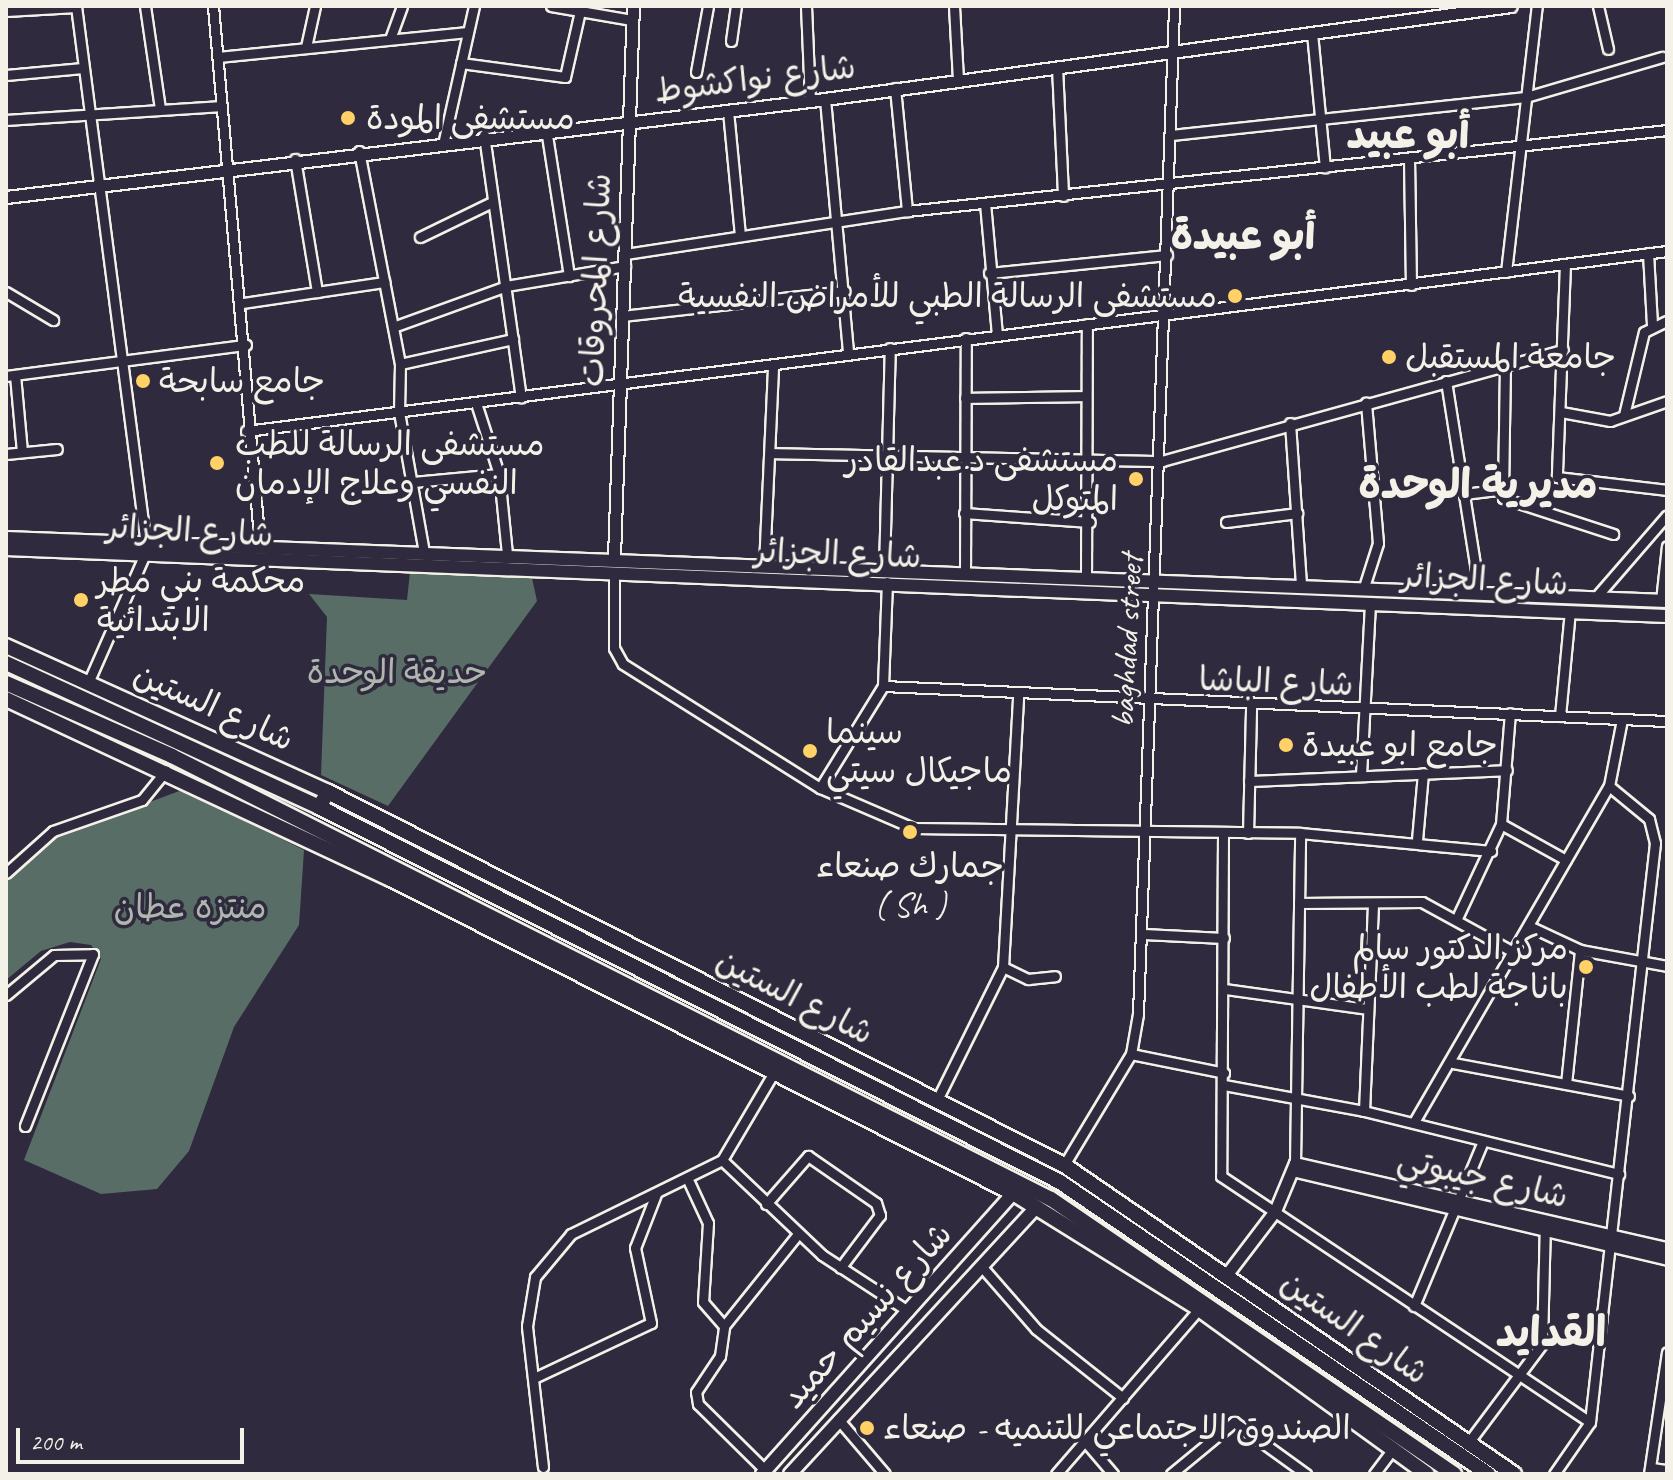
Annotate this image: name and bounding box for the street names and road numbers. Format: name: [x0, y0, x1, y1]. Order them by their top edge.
street label: شارع نواكشوط: [652, 45, 858, 111]
street label: شارع المحروقات: [571, 172, 619, 388]
street label: شارع الجزائر: [106, 505, 274, 555]
street label: شارع الجزائر: [754, 530, 922, 576]
street label: baghdad street: [1101, 553, 1151, 729]
street label: شارع الجزائر: [1401, 554, 1569, 604]
street label: شارع الستين: [128, 653, 300, 759]
street label: شارع الباشا: [1198, 658, 1354, 704]
street label: شارع الستين: [710, 939, 880, 1053]
street label: شارع جيبوتي: [1394, 1138, 1572, 1216]
street label: شارع نسيم حميد: [772, 1214, 960, 1416]
street label: شارع الستين: [1273, 1261, 1437, 1393]

